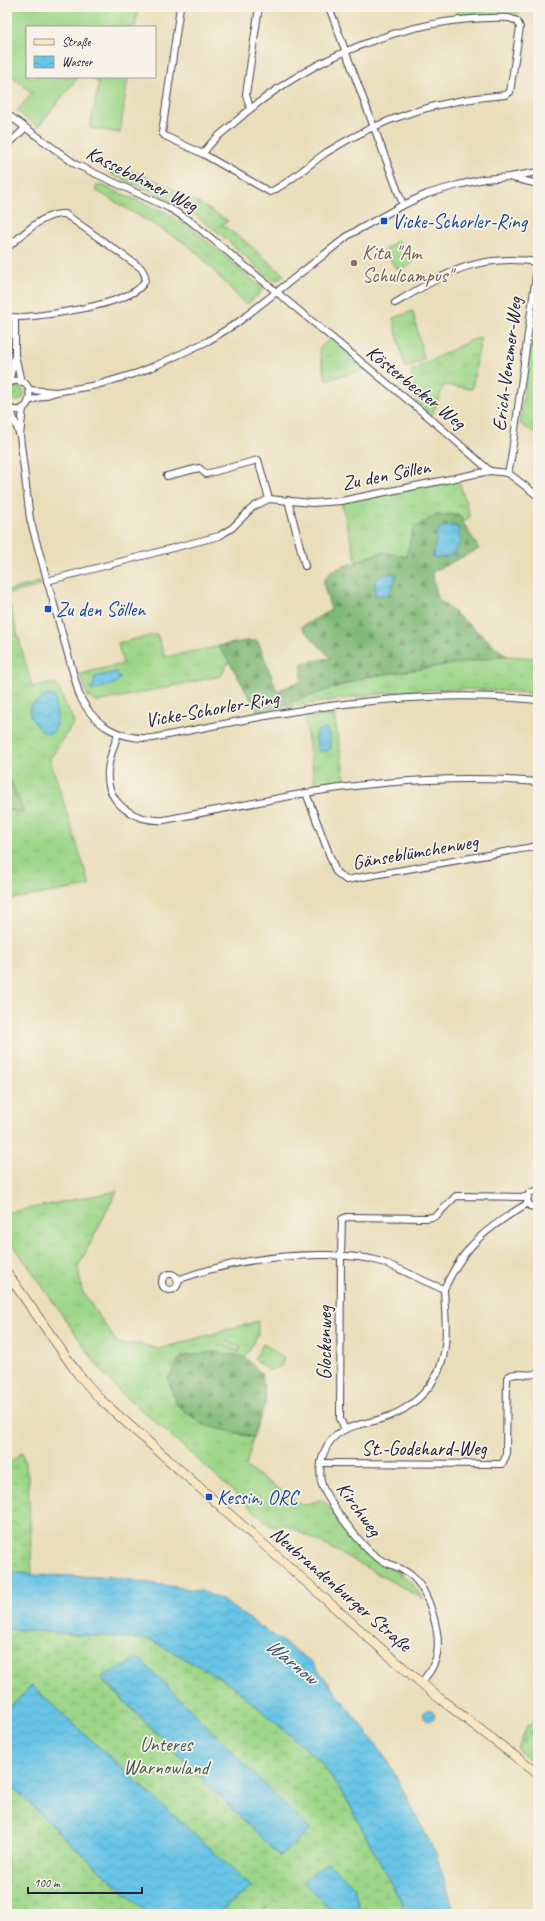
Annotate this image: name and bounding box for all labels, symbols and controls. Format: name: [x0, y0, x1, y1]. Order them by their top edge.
legend: [26, 26, 156, 78]
text: Straße: [62, 34, 91, 50]
text: Wasser: [62, 54, 94, 70]
street label: Kassebohmer Weg: [82, 140, 203, 218]
place label: Vicke-Schorler-Ring: [392, 209, 529, 234]
marker: Vicke-Schorler-Ring: [379, 216, 389, 226]
place label: Kita "Am Schulcampus": [362, 240, 456, 288]
marker: Kita "Am Schulcampus": [349, 258, 359, 268]
street label: Erich-Venzmer-Weg: [486, 295, 528, 432]
street label: Kösterbecker Weg: [361, 339, 472, 436]
street label: Zu den Söllen: [340, 454, 433, 496]
place label: Zu den Söllen: [56, 597, 146, 622]
marker: Zu den Söllen: [43, 604, 53, 614]
street label: Vicke-Schorler-Ring: [143, 685, 282, 733]
street label: Gänseblümchenweg: [350, 828, 482, 875]
street label: Glockenweg: [312, 1304, 337, 1380]
street label: St.-Godehard-Weg: [361, 1436, 488, 1461]
street label: Kirchweg: [331, 1477, 388, 1543]
place label: Kessin, ORC: [217, 1485, 300, 1510]
marker: Kessin, ORC: [204, 1492, 214, 1502]
street label: Neubrandenburger Straße: [265, 1521, 418, 1658]
water label: Warnow: [261, 1632, 326, 1692]
park label: Unteres Warnowland: [123, 1732, 212, 1780]
scale bar: [28, 1869, 142, 1895]
text: 100 m: [34, 1875, 61, 1891]

